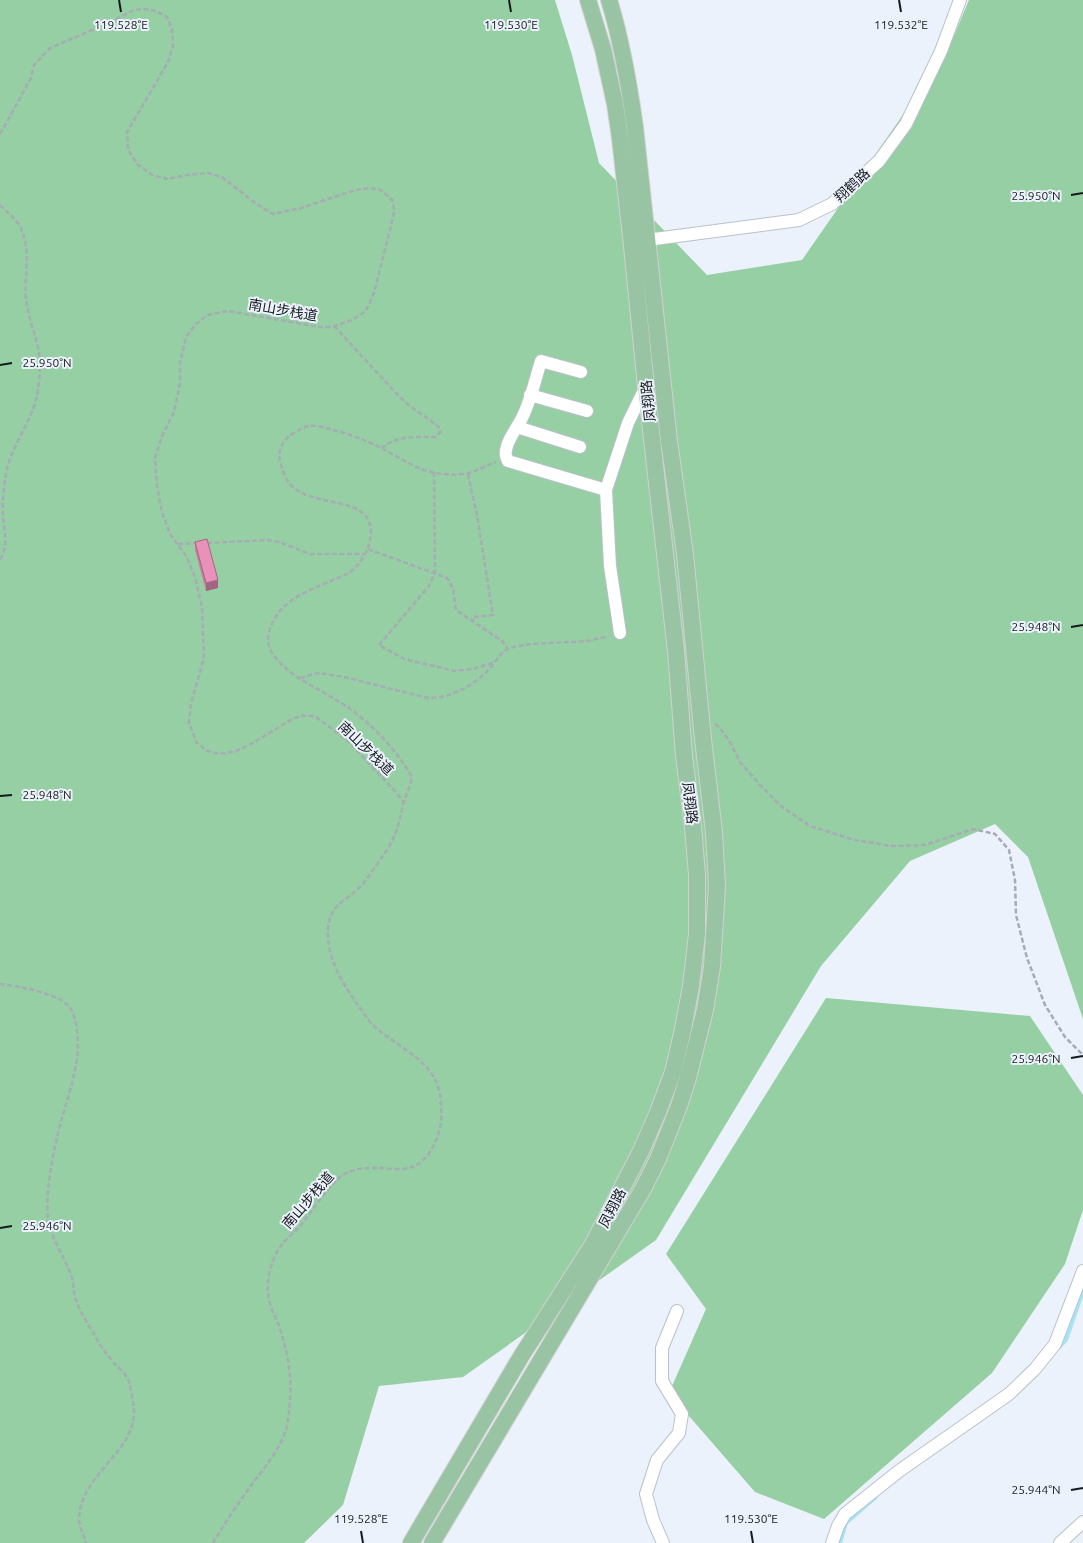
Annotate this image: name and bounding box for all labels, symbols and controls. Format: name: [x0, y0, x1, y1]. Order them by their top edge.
text: 119.528°E: [94, 18, 148, 31]
text: 119.530°E: [484, 18, 538, 31]
text: 119.532°E: [874, 18, 928, 31]
street label: 翔鹤路: [831, 165, 873, 205]
text: 25.950°N: [1011, 189, 1061, 202]
street label: 南山步栈道: [247, 296, 319, 324]
text: 25.950°N: [22, 356, 72, 369]
street label: 凤翔路: [638, 379, 658, 423]
text: 25.948°N: [1011, 620, 1061, 633]
street label: 南山步栈道: [335, 718, 397, 778]
street label: 凤翔路: [680, 781, 700, 825]
text: 25.948°N: [22, 788, 72, 801]
text: 25.946°N: [1011, 1052, 1061, 1065]
street label: 南山步栈道: [279, 1168, 337, 1232]
street label: 凤翔路: [595, 1186, 629, 1230]
text: 25.946°N: [22, 1219, 72, 1232]
text: 25.944°N: [1011, 1483, 1061, 1496]
text: 119.528°E: [334, 1512, 388, 1525]
text: 119.530°E: [724, 1512, 778, 1525]

